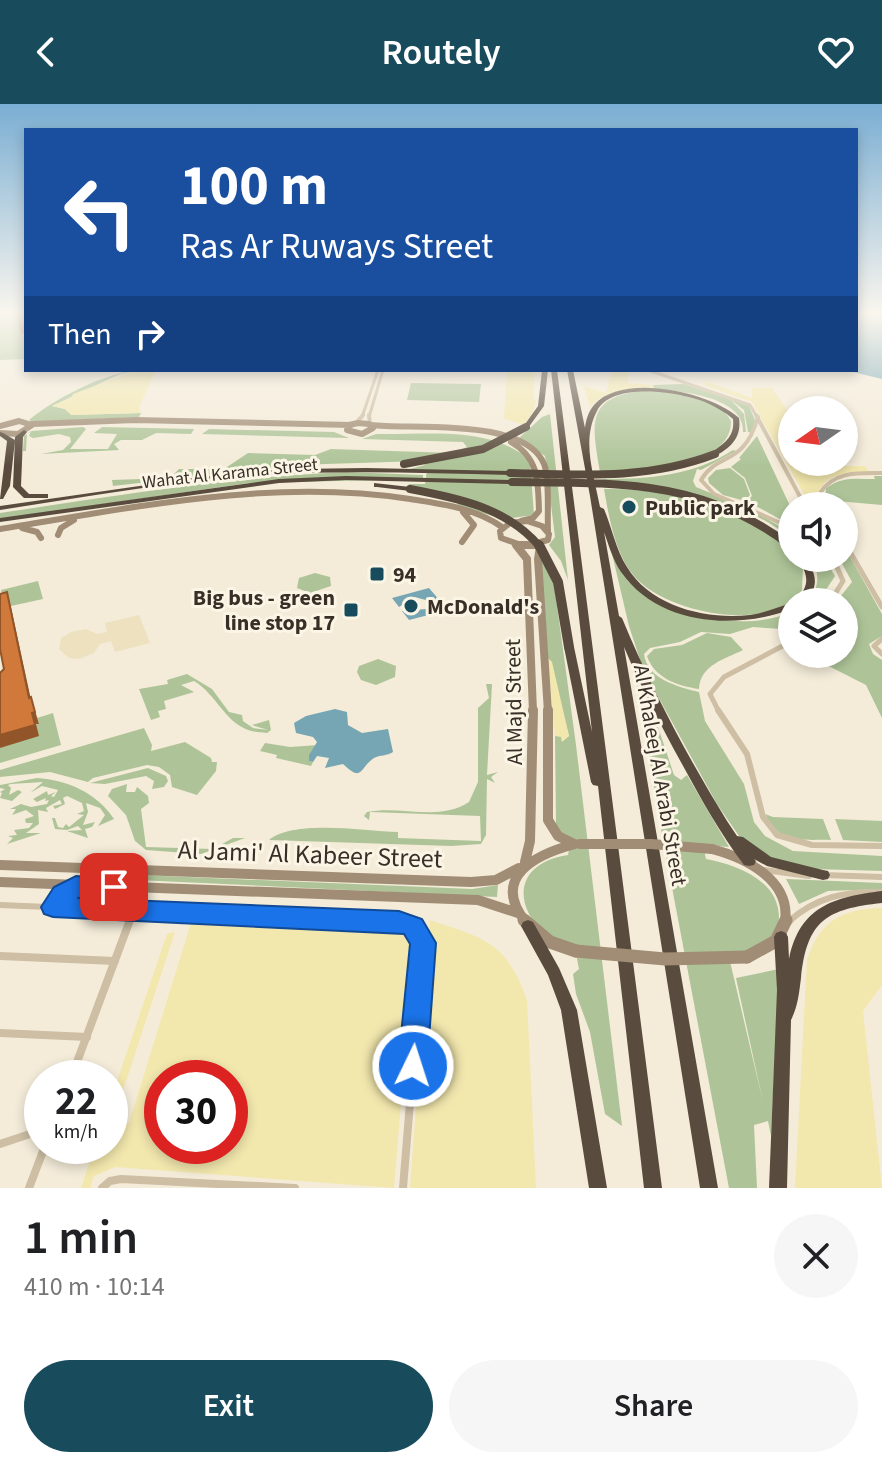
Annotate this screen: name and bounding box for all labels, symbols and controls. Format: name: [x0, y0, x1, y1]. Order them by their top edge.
text: Routely: [382, 27, 500, 78]
icon: back: [24, 30, 68, 74]
icon: heart: [814, 30, 858, 74]
text: 100 m: [180, 147, 328, 226]
icon: left: [48, 160, 152, 264]
text: Ras Ar Ruways Street: [180, 221, 493, 272]
icon: right: [128, 312, 172, 356]
text: Then: [48, 313, 112, 356]
north arrow: [778, 396, 858, 476]
map controls: [778, 396, 858, 668]
street label: Wahat Al Karama Street: [141, 452, 319, 495]
place label: Public park: [645, 492, 755, 524]
button: sound: [778, 492, 858, 572]
marker: Public park: [620, 498, 638, 516]
place label: 94: [393, 559, 417, 591]
marker: 94: [368, 565, 386, 583]
place label: Big bus - green line stop 17: [193, 582, 335, 639]
button: layers: [778, 588, 858, 668]
place label: McDonald's: [427, 591, 539, 623]
marker: McDonald's: [402, 597, 420, 615]
marker: Big bus - green line stop 17: [342, 601, 360, 619]
street label: Al Majd Street: [497, 638, 531, 765]
street label: Al Khaleej Al Arabi Street: [625, 662, 695, 889]
street label: Al Jami' Al Kabeer Street: [177, 831, 443, 878]
pin: [80, 853, 148, 921]
icon: arrive: [92, 865, 136, 909]
position arrow: [371, 1024, 455, 1108]
speed limit sign: 30: [144, 1060, 248, 1164]
text: 22: [55, 1073, 97, 1130]
text: km/h: [54, 1118, 98, 1146]
text: 1 min: [24, 1204, 138, 1272]
button: close: [774, 1214, 858, 1298]
text: 410 m · 10:14: [24, 1268, 165, 1305]
button: Exit: [24, 1360, 433, 1452]
button: Share: [449, 1360, 858, 1452]

